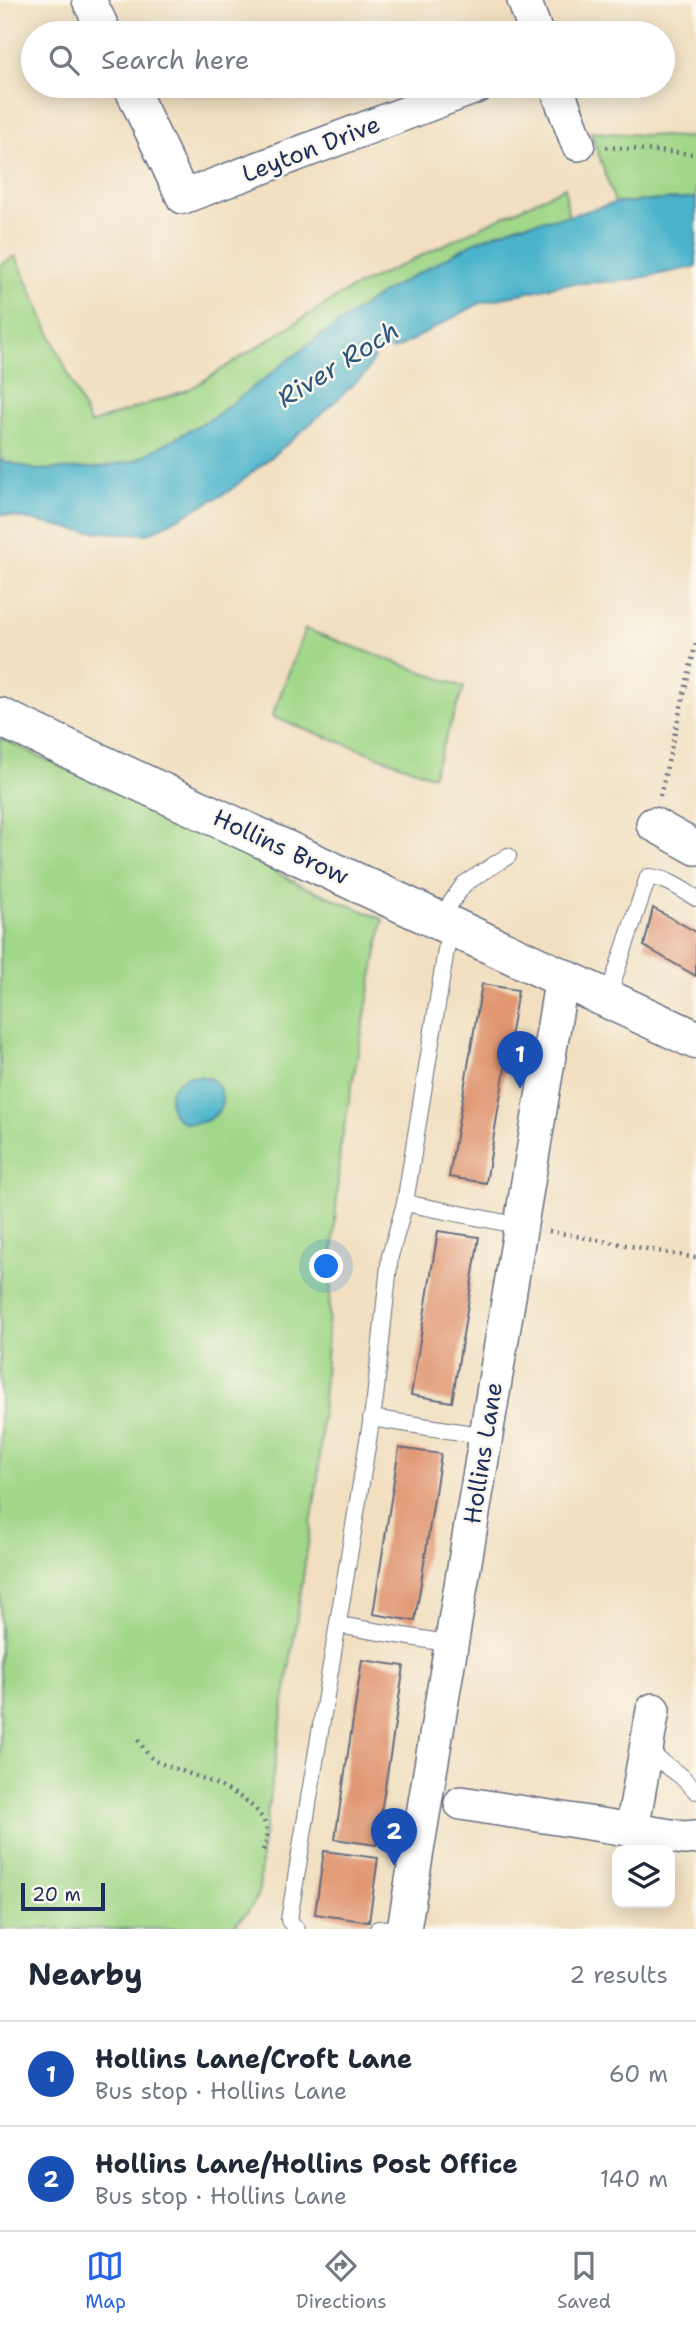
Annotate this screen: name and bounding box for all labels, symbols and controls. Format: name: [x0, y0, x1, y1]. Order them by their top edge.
search box: [21, 21, 675, 98]
icon: search: [45, 41, 83, 79]
text: Search here: [101, 42, 250, 77]
street label: Leyton Drive: [237, 108, 385, 190]
water label: River Roch: [270, 312, 405, 415]
street label: Hollins Brow: [208, 802, 354, 892]
pin: 1: [497, 1031, 543, 1089]
your location: [309, 1249, 343, 1283]
street label: Hollins Lane: [456, 1380, 510, 1526]
pin: 2: [371, 1808, 417, 1866]
map controls: [612, 1845, 675, 1908]
button: layers: [612, 1845, 675, 1908]
scale bar: [21, 1880, 105, 1912]
text: 20 m: [32, 1882, 81, 1907]
text: Nearby: [28, 1954, 143, 1995]
text: 2 results: [569, 1960, 668, 1990]
text: Hollins Lane/Croft Lane: [95, 2041, 412, 2076]
text: 1: [46, 2059, 56, 2089]
text: 60 m: [609, 2059, 668, 2089]
text: Bus stop · Hollins Lane: [95, 2076, 347, 2106]
text: Hollins Lane/Hollins Post Office: [95, 2146, 518, 2181]
text: 2: [43, 2164, 59, 2194]
text: 140 m: [600, 2164, 668, 2194]
text: Bus stop · Hollins Lane: [95, 2181, 347, 2211]
tab: Map: [85, 2247, 126, 2314]
tab: Directions: [296, 2247, 387, 2314]
tab: Saved: [557, 2247, 611, 2314]

